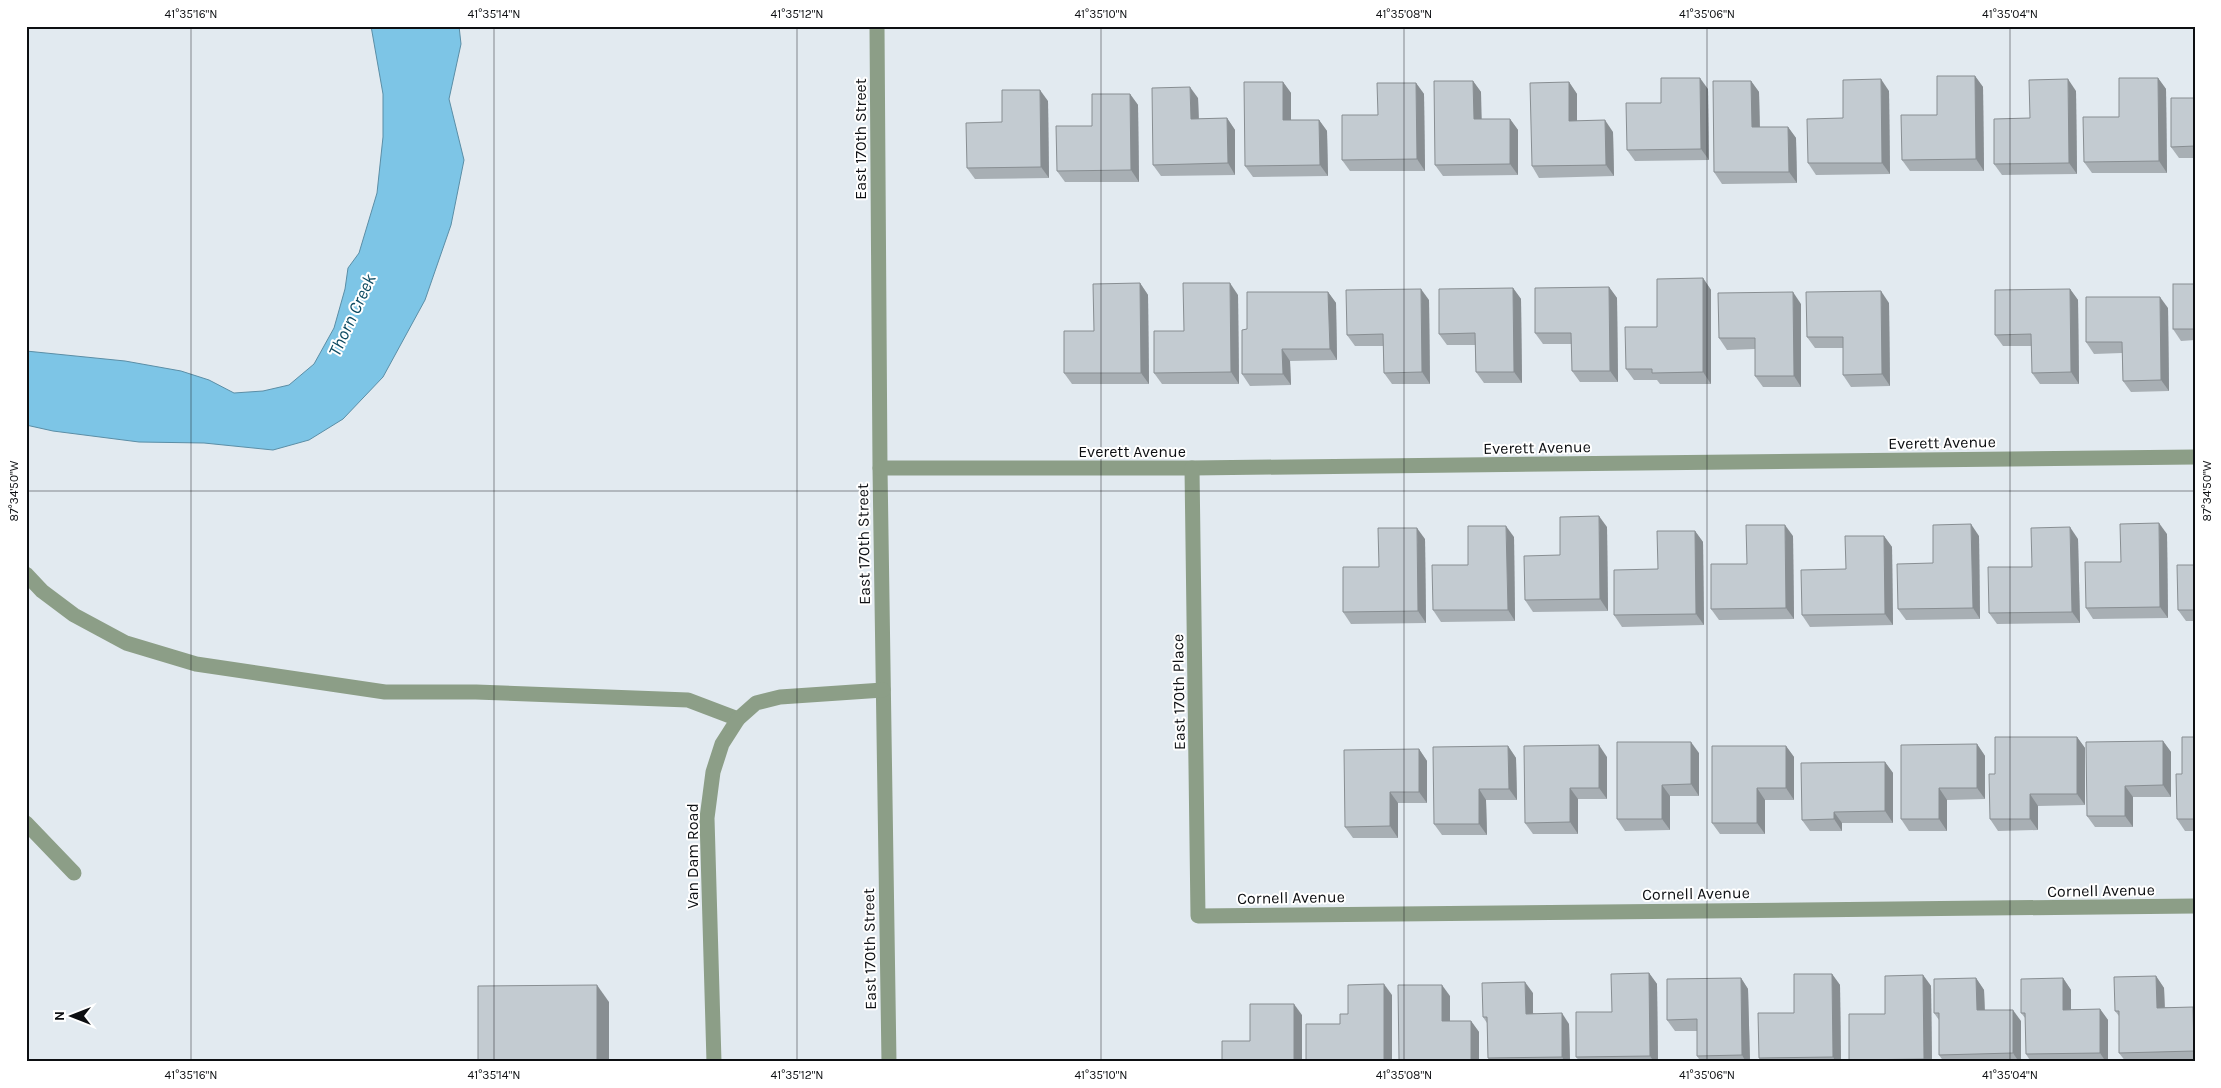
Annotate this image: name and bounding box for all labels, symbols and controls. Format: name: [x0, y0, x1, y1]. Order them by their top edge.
text: 41°35'16"N: [165, 7, 217, 21]
text: 41°35'14"N: [468, 7, 520, 21]
text: 41°35'12"N: [770, 7, 824, 21]
text: 41°35'10"N: [1074, 7, 1128, 21]
text: 41°35'08"N: [1376, 7, 1432, 21]
text: 41°35'06"N: [1679, 7, 1735, 21]
text: 41°35'04"N: [1982, 7, 2038, 21]
street label: East 170th Street: [851, 78, 870, 200]
water label: Thorn Creek: [323, 269, 381, 360]
street label: Everett Avenue: [1888, 432, 1996, 453]
street label: Everett Avenue: [1483, 437, 1591, 458]
street label: Everett Avenue: [1078, 442, 1186, 461]
text: 87°34'50"W: [7, 460, 21, 521]
text: 87°34'50"W: [2200, 460, 2214, 521]
street label: East 170th Street: [853, 483, 874, 605]
street label: East 170th Place: [1168, 634, 1189, 750]
street label: Van Dam Road: [683, 803, 702, 909]
street label: Cornell Avenue: [2047, 880, 2155, 901]
street label: Cornell Avenue: [1642, 883, 1750, 904]
street label: Cornell Avenue: [1237, 887, 1345, 908]
street label: East 170th Street: [859, 888, 880, 1010]
north arrow: [48, 990, 98, 1040]
text: N: [51, 1011, 68, 1021]
text: 41°35'16"N: [165, 1068, 217, 1082]
text: 41°35'14"N: [468, 1068, 520, 1082]
text: 41°35'12"N: [770, 1068, 824, 1082]
text: 41°35'10"N: [1074, 1068, 1128, 1082]
text: 41°35'08"N: [1376, 1068, 1432, 1082]
text: 41°35'06"N: [1679, 1068, 1735, 1082]
text: 41°35'04"N: [1982, 1068, 2038, 1082]

